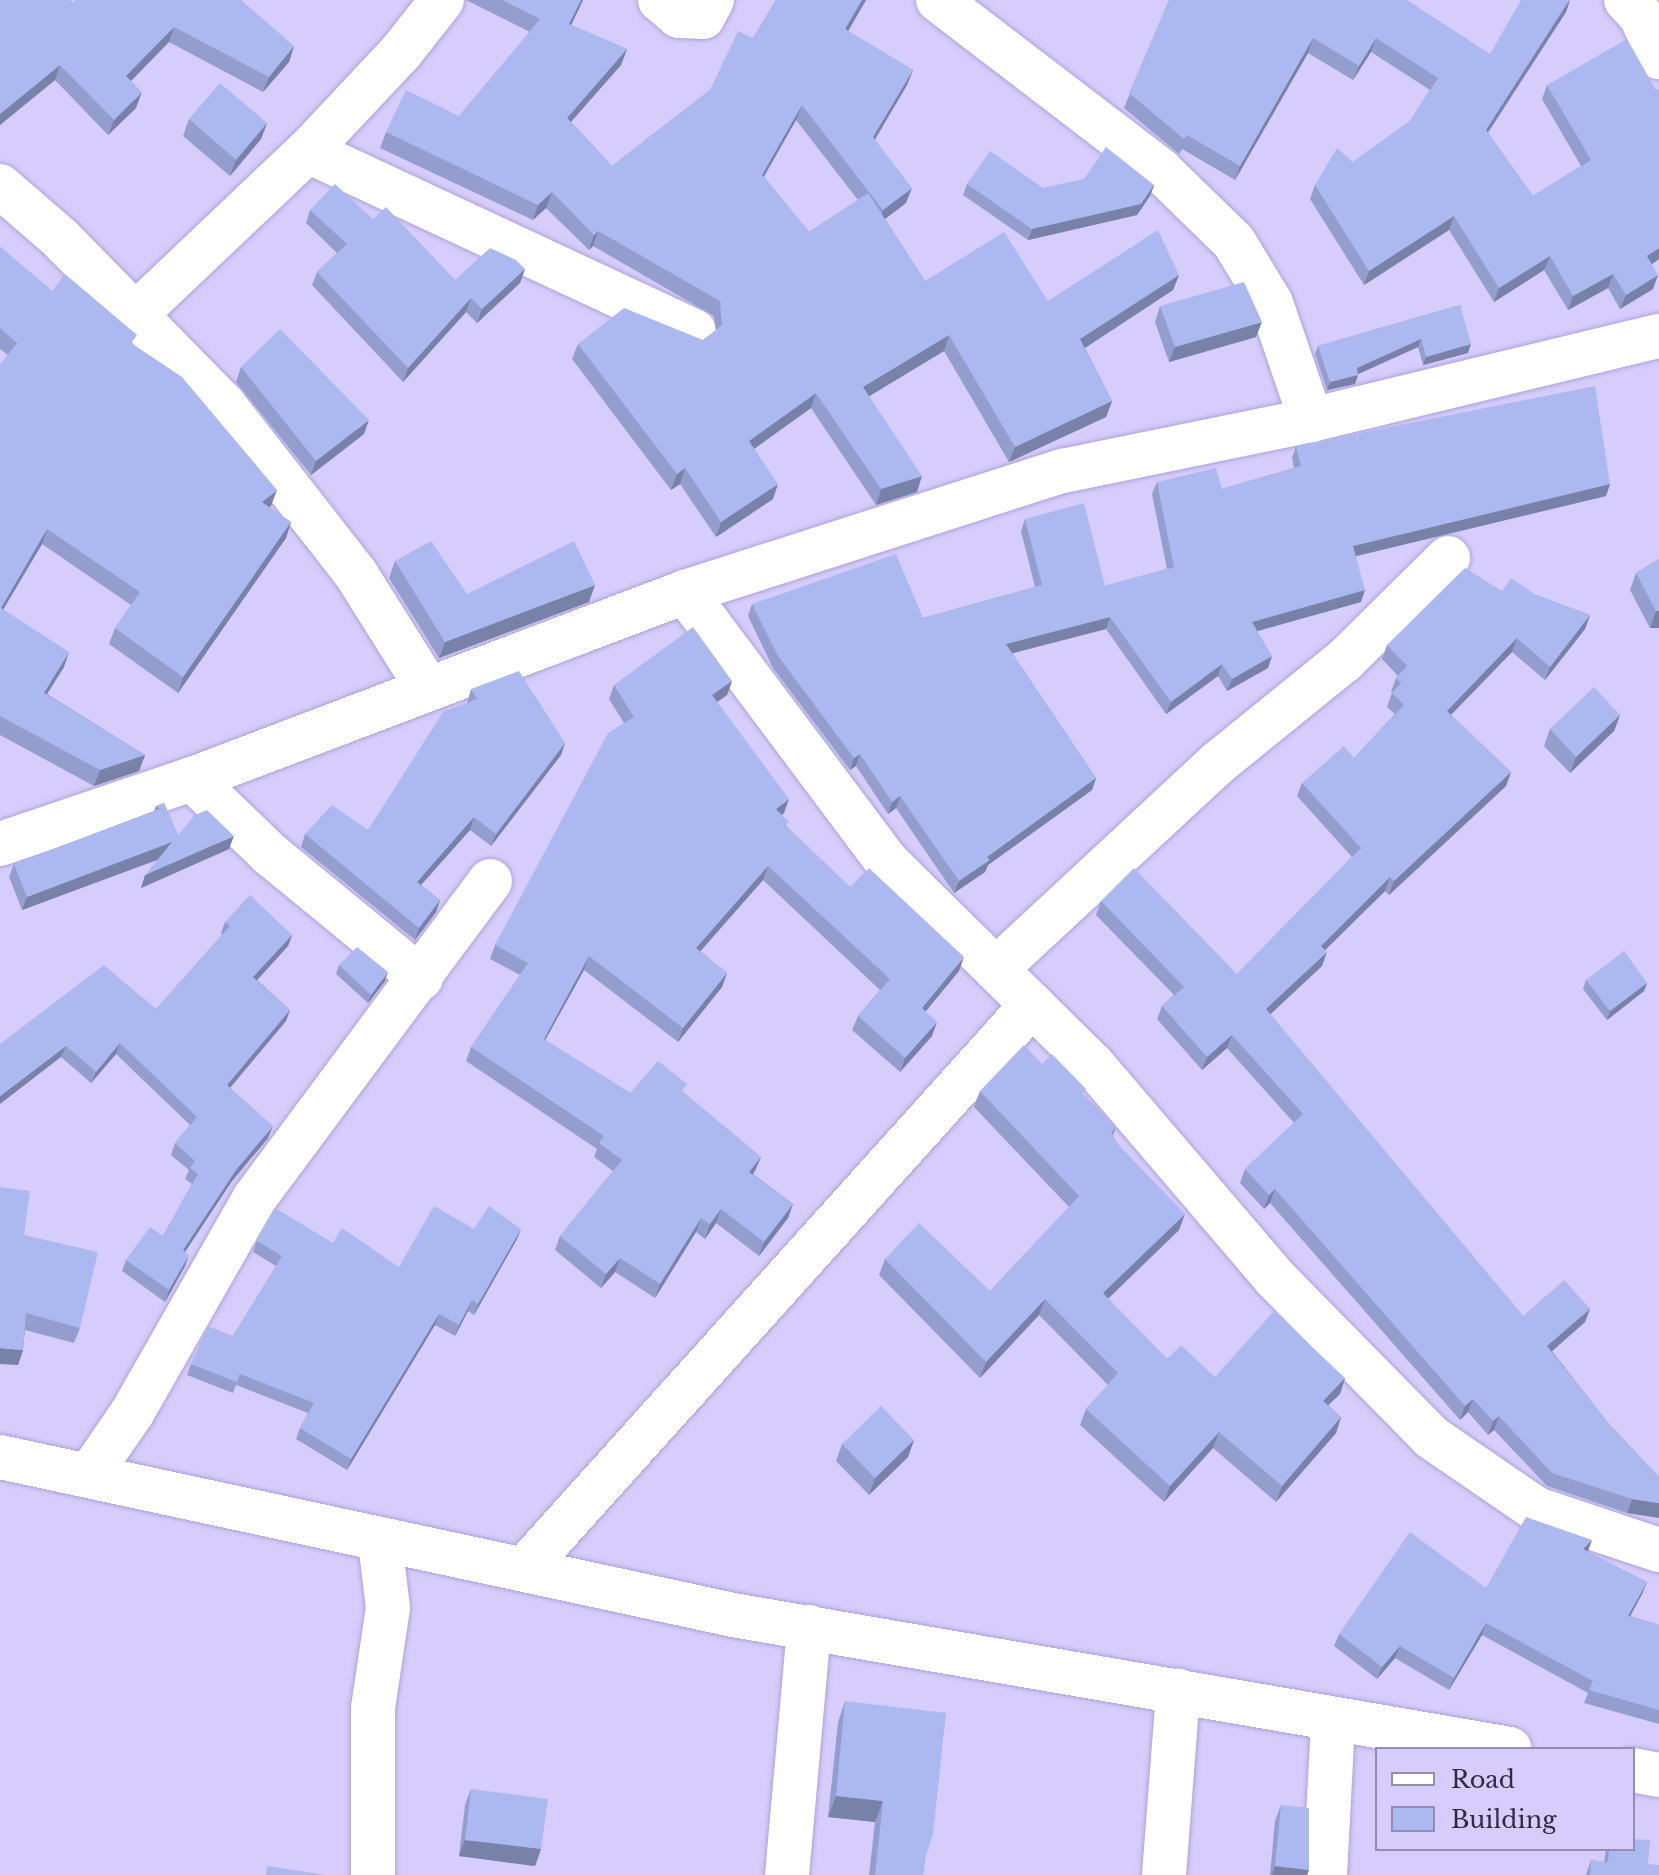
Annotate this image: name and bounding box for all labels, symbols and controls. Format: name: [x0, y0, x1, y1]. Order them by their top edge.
legend: [1375, 1747, 1635, 1851]
text: Road: [1451, 1765, 1515, 1794]
text: Building: [1451, 1805, 1557, 1834]

